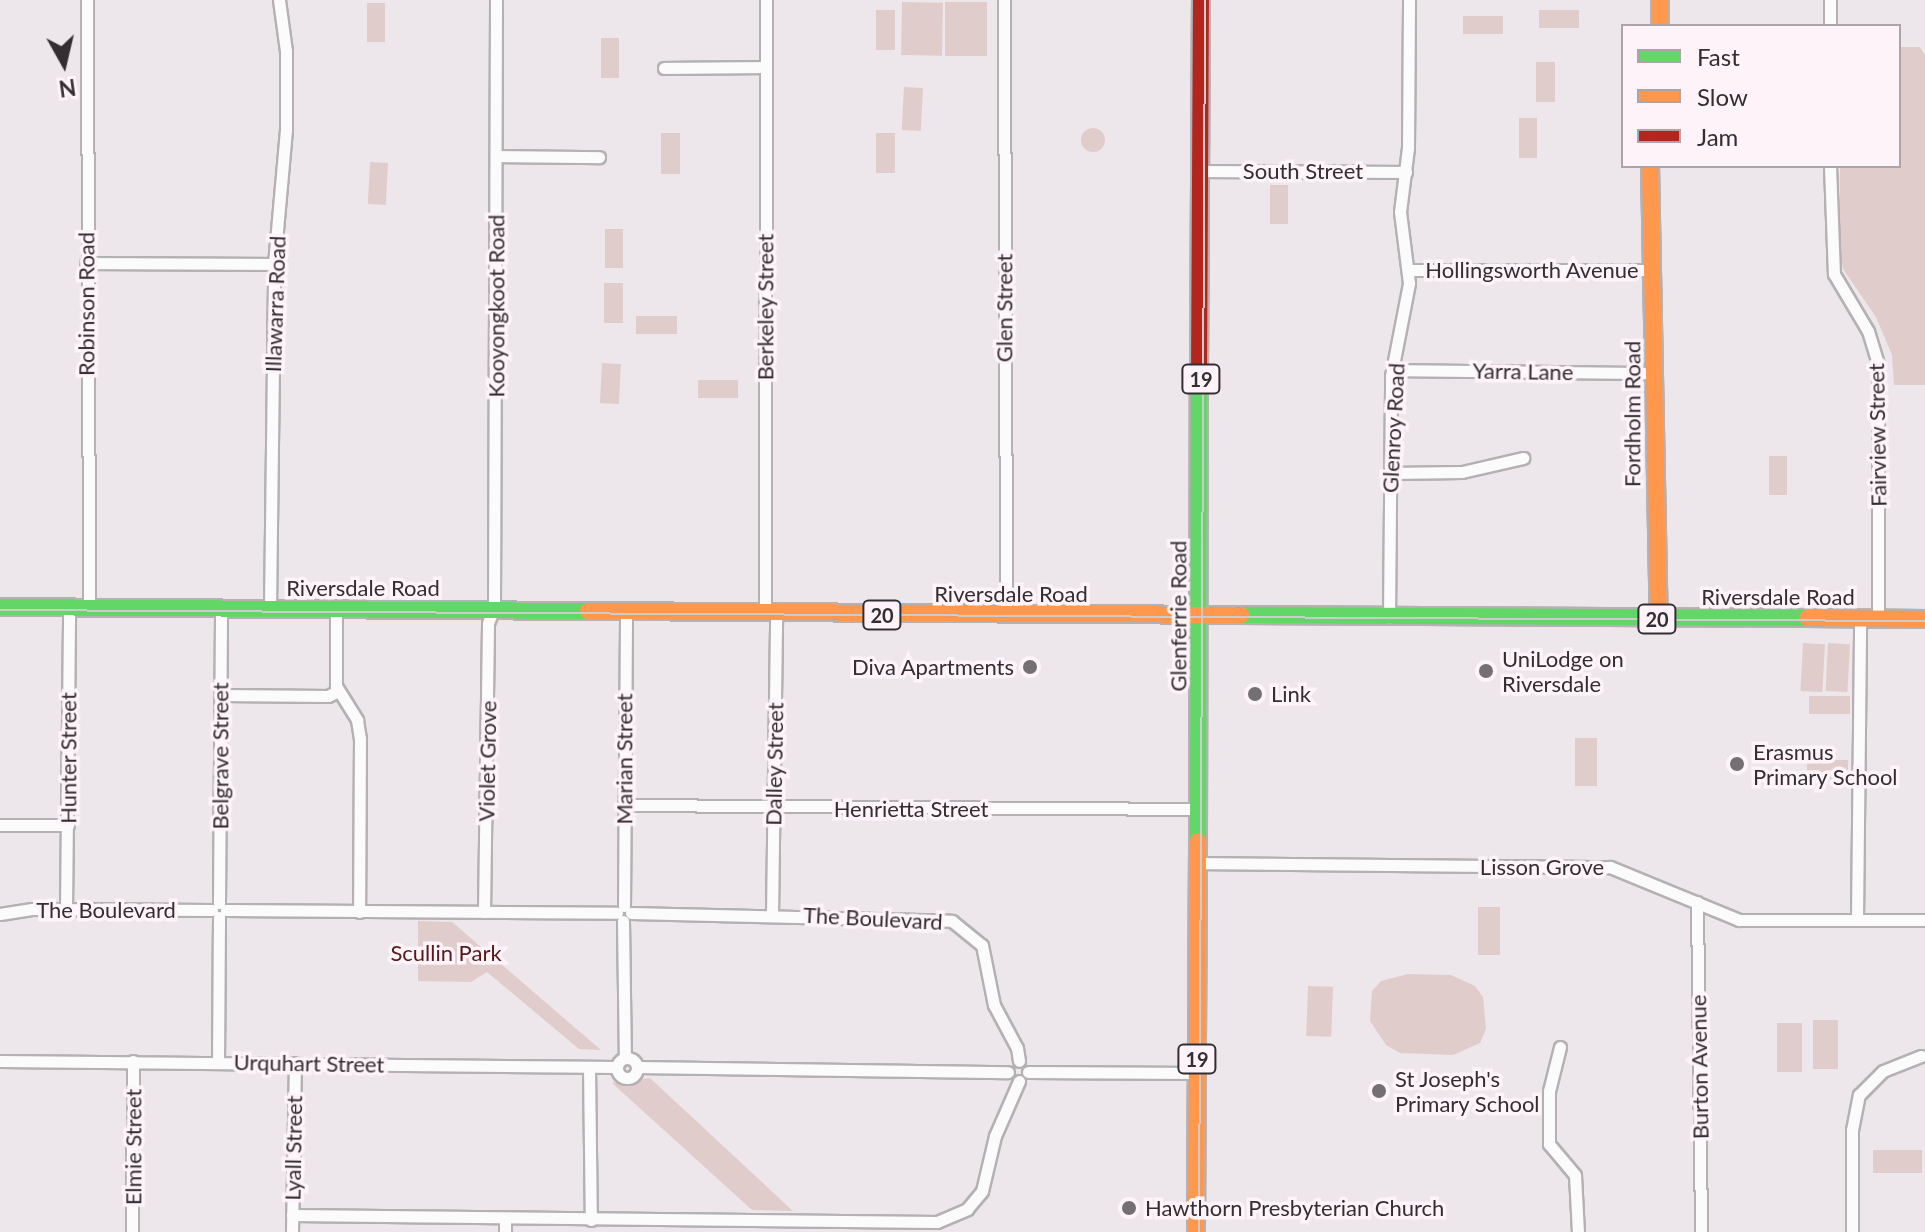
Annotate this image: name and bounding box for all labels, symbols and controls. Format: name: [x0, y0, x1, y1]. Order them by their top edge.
north arrow: [24, 24, 104, 104]
legend: [1621, 24, 1901, 168]
text: Fast: [1697, 42, 1740, 71]
text: N: [57, 74, 78, 103]
text: Slow: [1697, 82, 1748, 111]
text: Jam: [1697, 122, 1738, 151]
street label: South Street: [1243, 158, 1363, 184]
street label: Kooyongkoot Road: [483, 214, 509, 398]
street label: Robinson Road: [73, 232, 99, 376]
street label: Berkeley Street: [752, 233, 778, 381]
street label: Illawarra Road: [259, 235, 291, 373]
street label: Glen Street: [991, 254, 1017, 362]
street label: Hollingsworth Avenue: [1425, 257, 1639, 283]
street label: Fordholm Road: [1619, 341, 1645, 487]
street label: Yarra Lane: [1472, 357, 1574, 385]
street label: Glenroy Road: [1376, 362, 1410, 494]
road number: 19: [1181, 363, 1221, 395]
street label: Fairview Street: [1863, 363, 1891, 507]
street label: Glenferrie Road: [1165, 540, 1191, 692]
street label: Riversdale Road: [286, 575, 440, 601]
street label: Riversdale Road: [934, 581, 1088, 607]
street label: Riversdale Road: [1701, 584, 1855, 610]
road number: 20: [862, 599, 902, 631]
road number: 20: [1637, 603, 1677, 635]
place label: UniLodge on Riversdale: [1502, 645, 1624, 696]
place label: Diva Apartments: [851, 654, 1014, 680]
marker: Diva Apartments: [1021, 658, 1039, 676]
marker: UniLodge on Riversdale: [1477, 662, 1495, 680]
place label: Link: [1271, 681, 1311, 707]
street label: Belgrave Street: [207, 682, 233, 830]
marker: Link: [1246, 685, 1264, 703]
street label: Hunter Street: [55, 692, 81, 824]
street label: Marian Street: [611, 693, 637, 825]
street label: Violet Grove: [473, 700, 501, 822]
street label: Dalley Street: [760, 702, 788, 826]
place label: Erasmus Primary School: [1753, 738, 1898, 790]
marker: Erasmus Primary School: [1728, 755, 1746, 773]
street label: Henrietta Street: [834, 796, 988, 822]
street label: Lisson Grove: [1480, 854, 1604, 880]
street label: The Boulevard: [36, 897, 176, 923]
street label: The Boulevard: [803, 901, 943, 935]
park label: Scullin Park: [390, 940, 502, 966]
street label: Burton Avenue: [1685, 994, 1713, 1140]
road number: 19: [1177, 1043, 1217, 1075]
street label: Urquhart Street: [233, 1048, 385, 1078]
place label: St Joseph's Primary School: [1395, 1065, 1540, 1116]
marker: St Joseph's Primary School: [1370, 1082, 1388, 1100]
street label: Elmie Street: [120, 1089, 146, 1205]
street label: Lyall Street: [279, 1095, 307, 1201]
place label: Hawthorn Presbyterian Church: [1145, 1195, 1444, 1221]
marker: Hawthorn Presbyterian Church: [1120, 1199, 1138, 1217]

